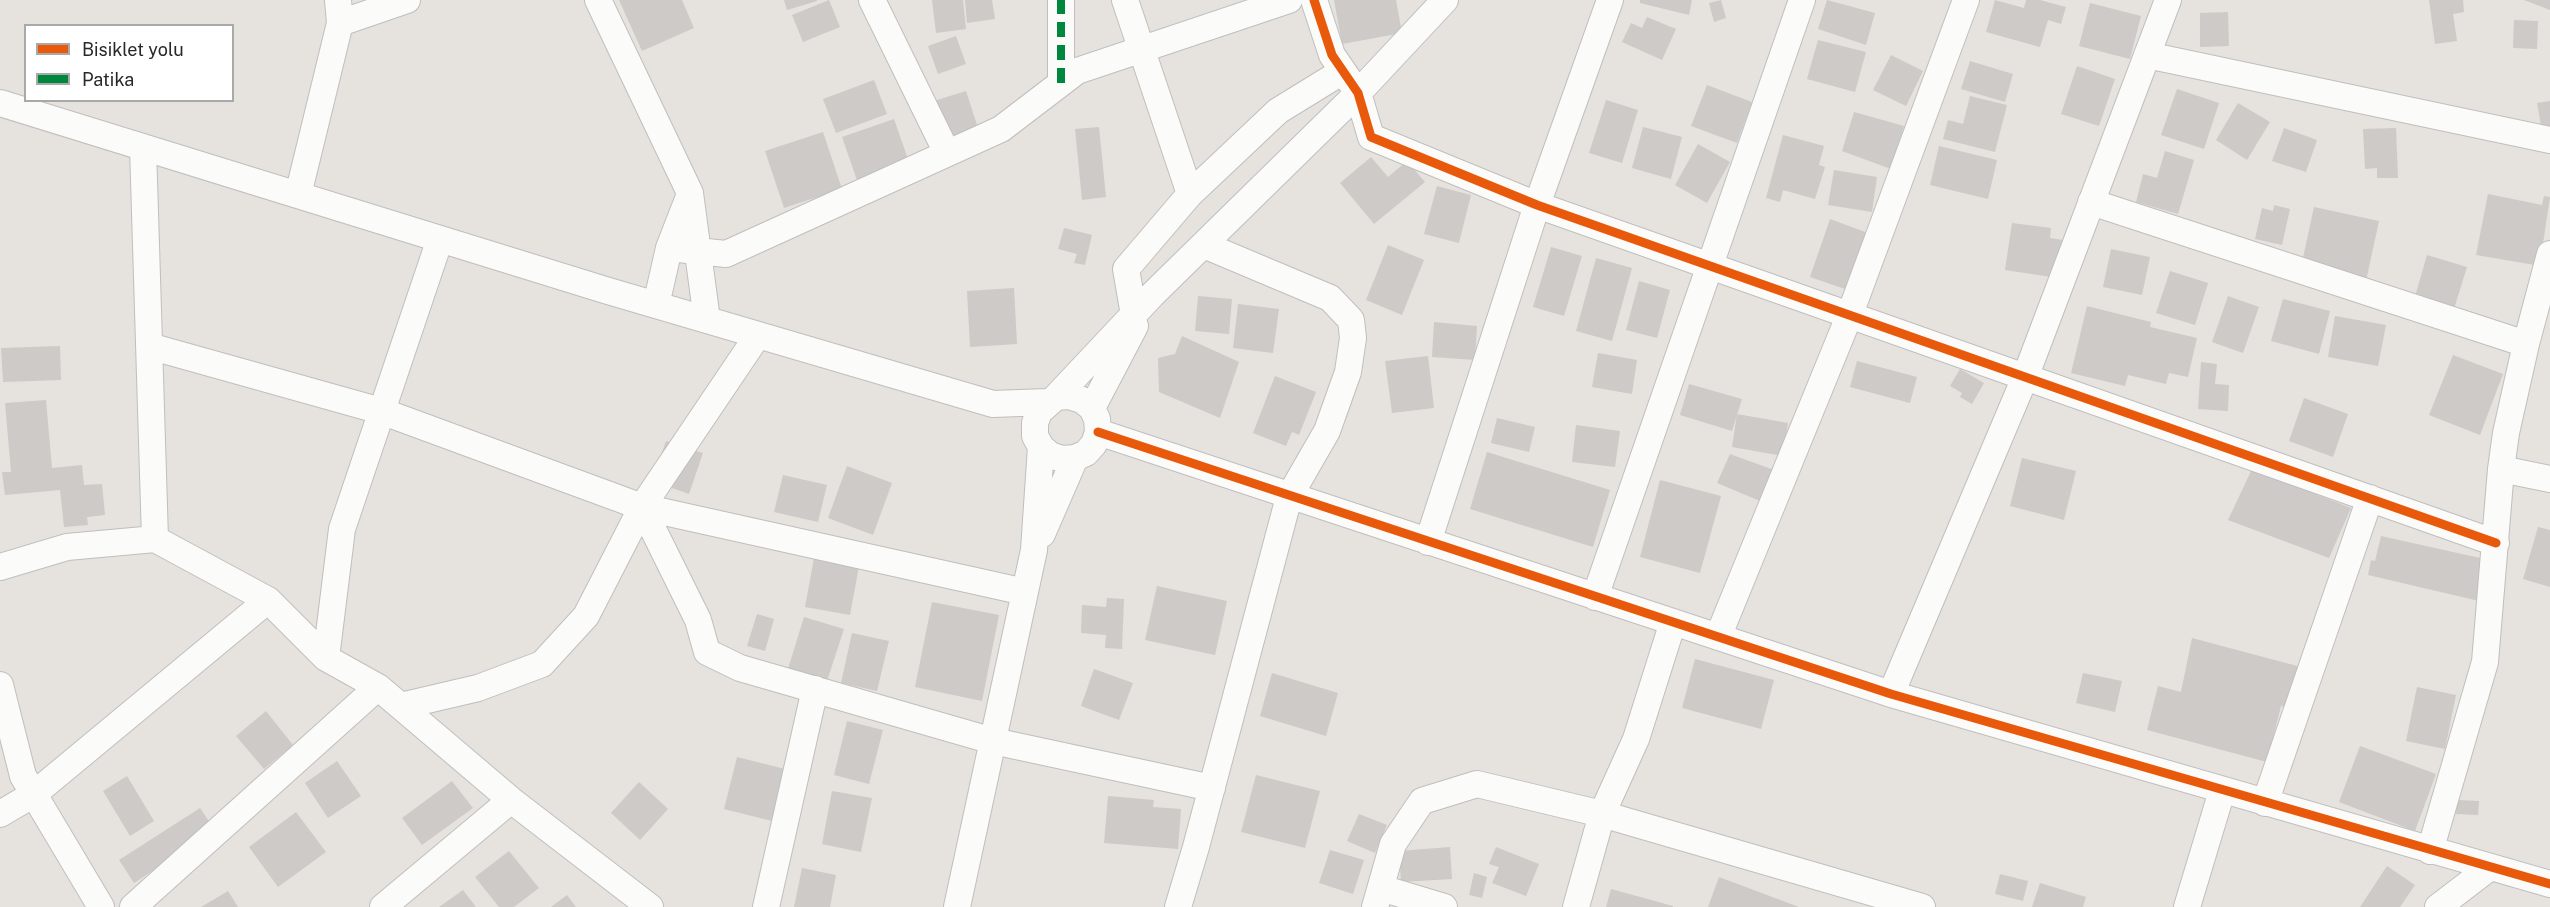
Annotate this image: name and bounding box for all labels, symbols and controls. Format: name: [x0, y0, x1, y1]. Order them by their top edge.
legend: [24, 24, 234, 102]
text: Bisiklet yolu: [82, 39, 184, 60]
text: Patika: [82, 69, 134, 90]

